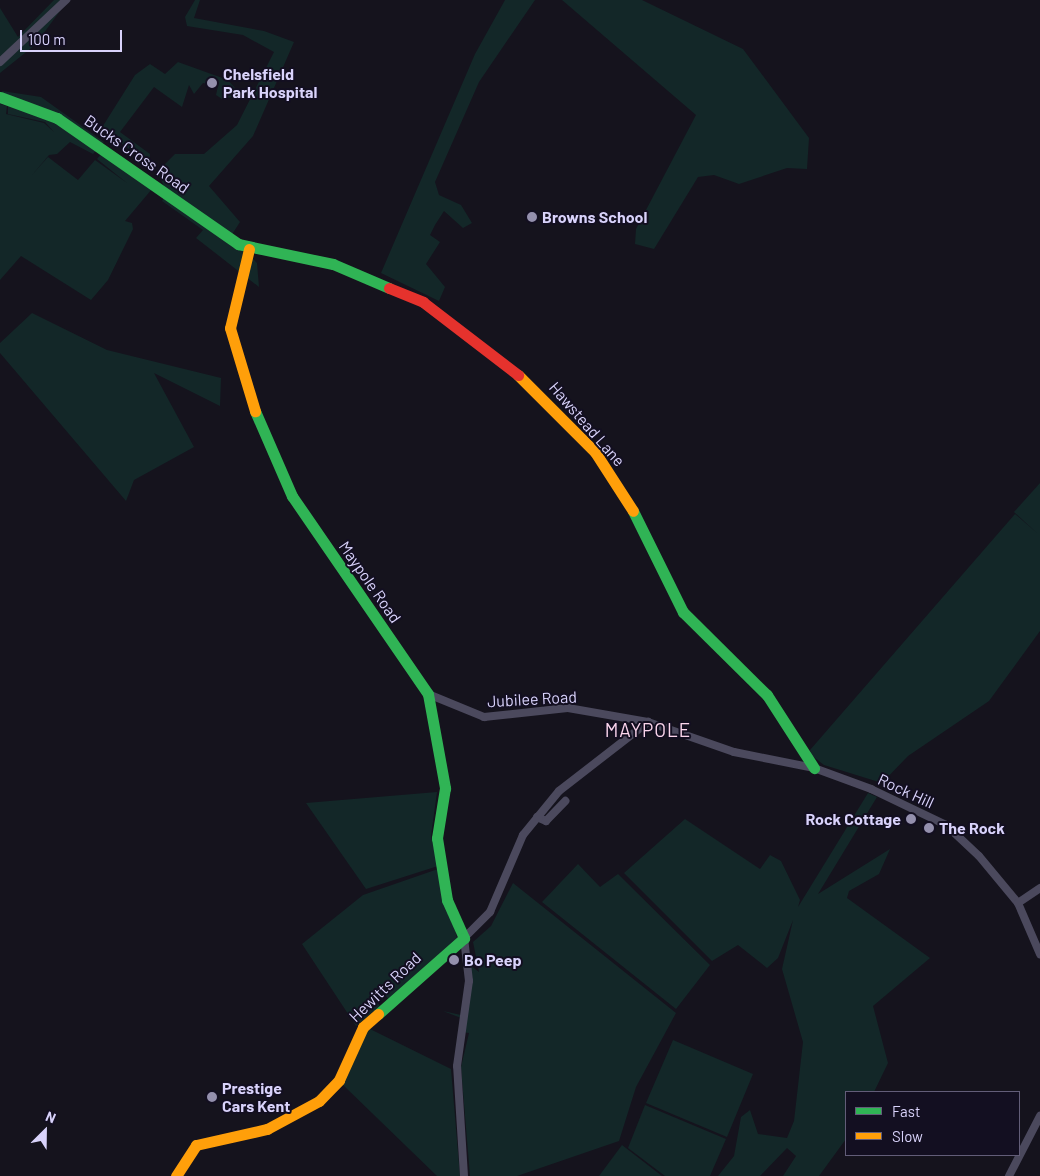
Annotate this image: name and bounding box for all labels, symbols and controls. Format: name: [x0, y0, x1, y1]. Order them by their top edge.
scale bar: [22, 20, 125, 52]
text: 100 m: [28, 30, 66, 48]
place label: Chelsfield Park Hospital: [223, 64, 317, 102]
marker: Chelsfield Park Hospital: [205, 76, 219, 90]
street label: Bucks Cross Road: [81, 111, 193, 197]
place label: Browns School: [542, 207, 647, 227]
marker: Browns School: [526, 211, 538, 223]
street label: Hawstead Lane: [545, 378, 629, 470]
street label: Maypole Road: [335, 538, 405, 626]
street label: Jubilee Road: [487, 687, 577, 711]
district label: MAYPOLE: [604, 719, 692, 741]
street label: Rock Hill: [875, 770, 937, 812]
place label: Rock Cottage: [805, 809, 901, 829]
marker: Rock Cottage: [905, 813, 917, 825]
place label: The Rock: [939, 818, 1005, 838]
marker: The Rock: [923, 822, 935, 834]
street label: Hewitts Road: [345, 948, 425, 1026]
place label: Bo Peep: [464, 950, 522, 970]
marker: Bo Peep: [448, 954, 460, 966]
place label: Prestige Cars Kent: [222, 1078, 290, 1116]
marker: Prestige Cars Kent: [206, 1091, 218, 1103]
legend: [845, 1091, 1020, 1156]
text: Fast: [892, 1102, 920, 1120]
north arrow: [20, 1106, 70, 1156]
text: N: [43, 1107, 59, 1126]
text: Slow: [892, 1127, 923, 1145]

